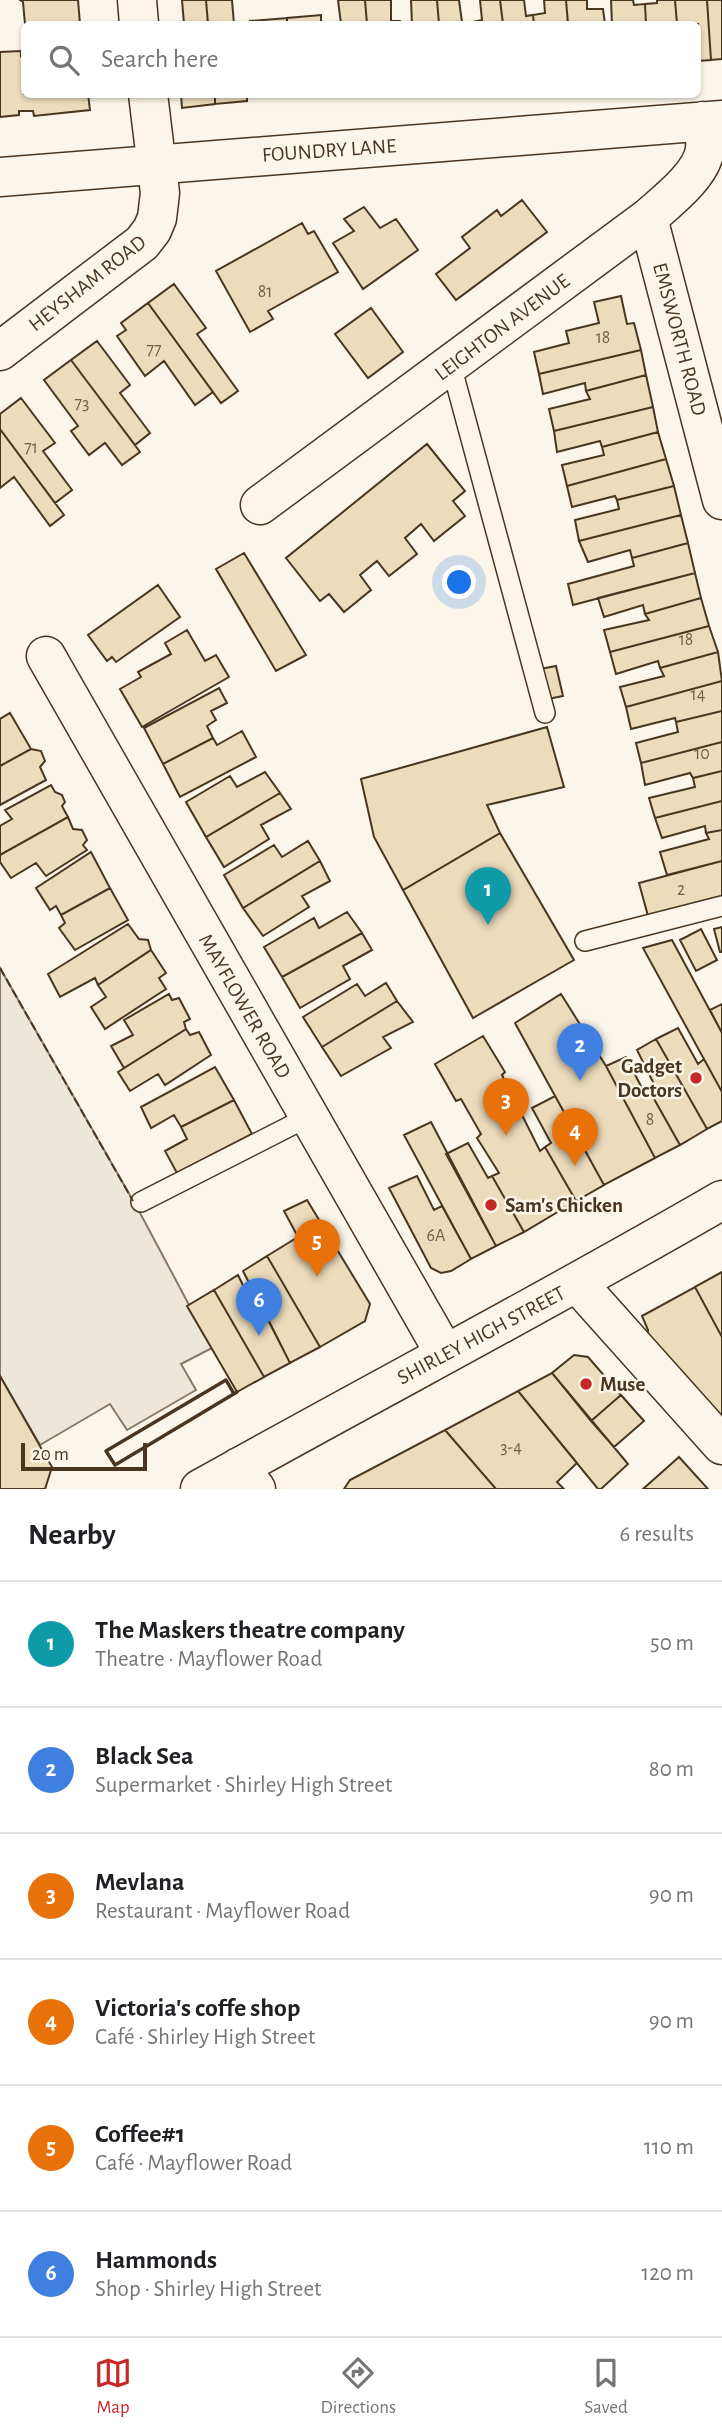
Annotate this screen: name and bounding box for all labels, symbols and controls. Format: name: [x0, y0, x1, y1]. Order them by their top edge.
search box: [21, 21, 701, 98]
icon: search: [45, 41, 83, 79]
text: Search here: [101, 46, 219, 72]
street label: FOUNDRY LANE: [261, 135, 397, 166]
street label: HEYSHAM ROAD: [25, 231, 150, 335]
street label: EMSWORTH ROAD: [649, 260, 710, 418]
street label: LEIGHTON AVENUE: [431, 270, 574, 385]
house number: 81: [258, 283, 272, 301]
house number: 18: [596, 329, 610, 347]
house number: 77: [146, 341, 162, 359]
house number: 73: [75, 395, 89, 413]
house number: 71: [24, 439, 38, 457]
your location: [442, 565, 476, 599]
house number: 18: [679, 631, 693, 649]
house number: 14: [691, 686, 706, 704]
house number: 10: [694, 745, 710, 763]
pin: 1: [465, 867, 511, 925]
house number: 2: [677, 881, 685, 899]
street label: MAYFLOWER ROAD: [195, 930, 294, 1082]
pin: 2: [557, 1023, 603, 1081]
place label: Gadget Doctors: [617, 1056, 682, 1101]
marker: Gadget Doctors: [688, 1070, 704, 1086]
pin: 3: [483, 1078, 529, 1136]
pin: 4: [552, 1108, 598, 1166]
house number: 8: [646, 1111, 654, 1129]
place label: Sam's Chicken: [505, 1195, 623, 1216]
marker: Sam's Chicken: [483, 1197, 499, 1213]
pin: 5: [294, 1219, 340, 1277]
house number: 6A: [427, 1227, 446, 1245]
pin: 6: [236, 1278, 282, 1336]
street label: SHIRLEY HIGH STREET: [394, 1282, 569, 1389]
place label: Muse: [600, 1374, 645, 1395]
marker: Muse: [578, 1376, 594, 1392]
house number: 3-4: [500, 1439, 522, 1457]
scale bar: [21, 1440, 147, 1472]
text: 20 m: [32, 1445, 69, 1464]
text: Nearby: [28, 1520, 116, 1550]
text: 6 results: [620, 1523, 694, 1546]
text: The Maskers theatre company: [95, 1617, 405, 1643]
text: 1: [47, 1632, 55, 1655]
text: 50 m: [650, 1632, 694, 1655]
text: Theatre · Mayflower Road: [95, 1648, 322, 1671]
text: Black Sea: [95, 1743, 193, 1769]
text: 2: [46, 1758, 56, 1781]
text: 80 m: [649, 1758, 694, 1781]
text: Supermarket · Shirley High Street: [95, 1774, 392, 1797]
text: Mevlana: [95, 1869, 185, 1895]
text: 3: [46, 1884, 56, 1907]
text: 90 m: [649, 1884, 694, 1907]
text: Restaurant · Mayflower Road: [95, 1900, 350, 1923]
text: Victoria's coffe shop: [95, 1995, 300, 2021]
text: 4: [45, 2010, 57, 2033]
text: 90 m: [649, 2010, 694, 2033]
text: Café · Shirley High Street: [95, 2026, 315, 2049]
text: Coffee#1: [95, 2121, 185, 2147]
text: 5: [46, 2136, 56, 2159]
text: 110 m: [644, 2136, 694, 2159]
text: Café · Mayflower Road: [95, 2152, 292, 2175]
text: Hammonds: [95, 2247, 217, 2273]
text: 6: [45, 2262, 57, 2285]
text: 120 m: [641, 2262, 694, 2285]
text: Shop · Shirley High Street: [95, 2278, 321, 2301]
tab: Map: [94, 2354, 132, 2419]
tab: Directions: [320, 2354, 396, 2419]
tab: Saved: [584, 2354, 628, 2419]

